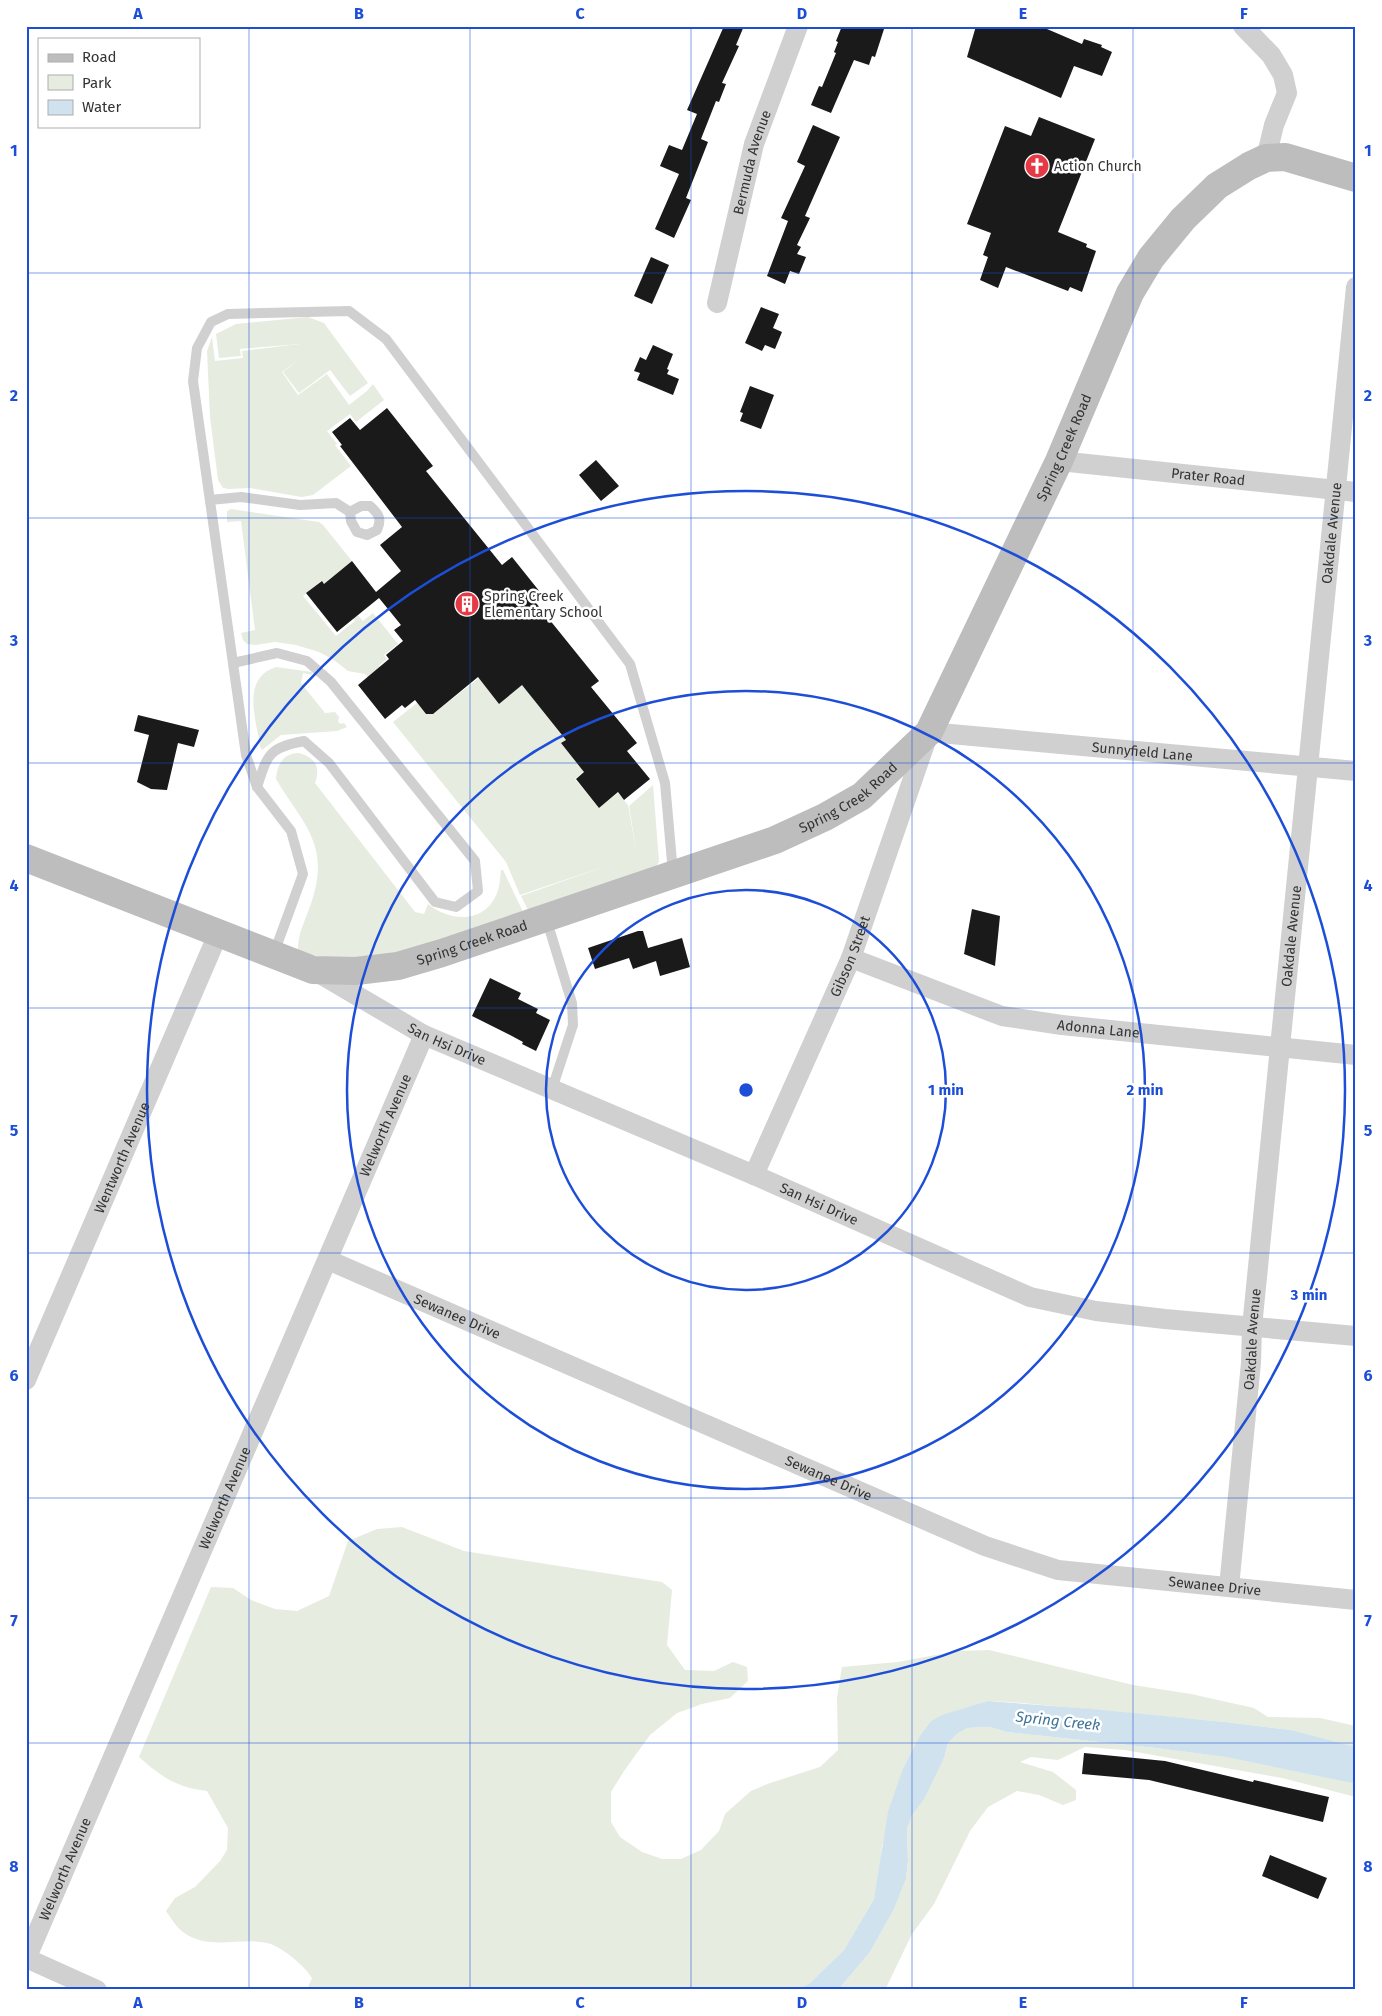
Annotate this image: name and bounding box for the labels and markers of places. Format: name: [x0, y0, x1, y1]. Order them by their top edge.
church icon: Action Church: [1024, 153, 1050, 179]
place label: Action Church: [1054, 158, 1142, 175]
place label: Spring Creek Elementary School: [484, 588, 602, 621]
building icon: Spring Creek Elementary School: [454, 591, 480, 617]
centre of rings: [737, 1081, 755, 1099]

